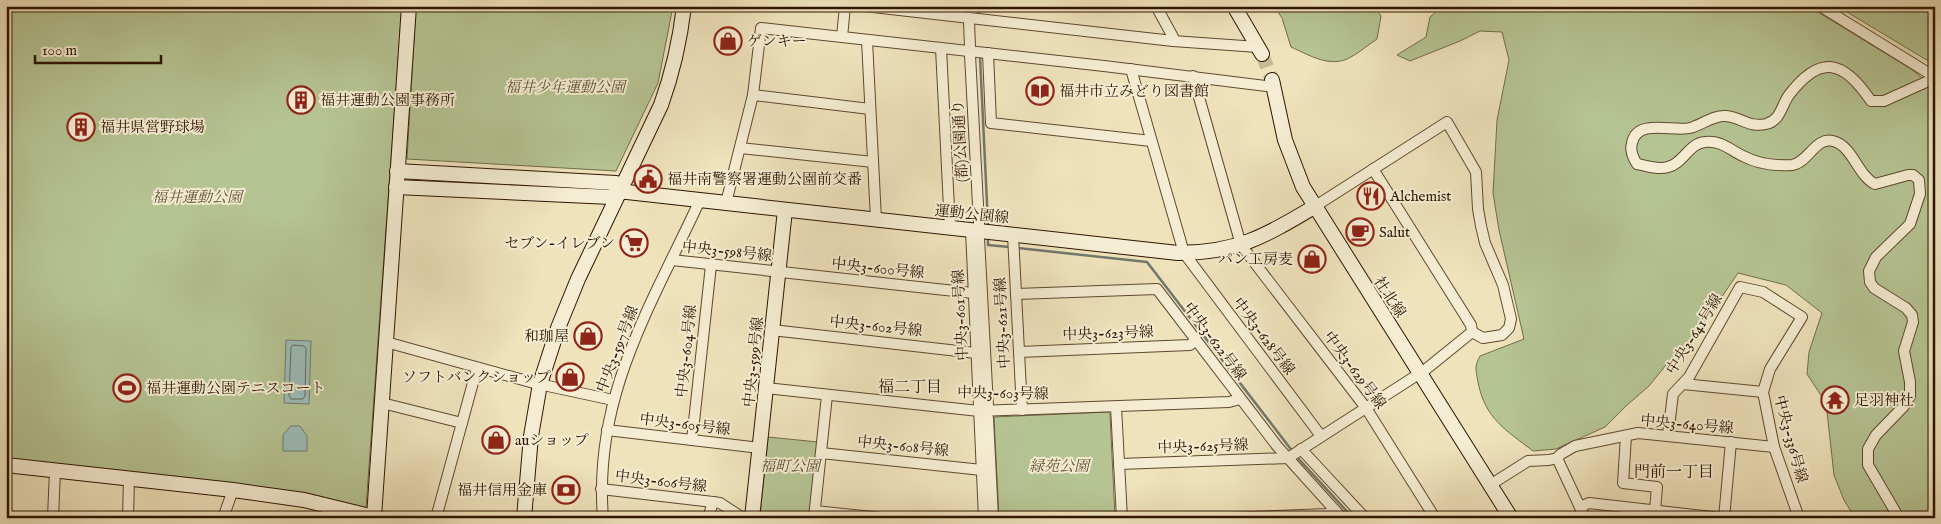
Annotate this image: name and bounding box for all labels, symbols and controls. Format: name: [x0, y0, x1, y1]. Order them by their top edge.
shop icon: ゲンキー: [713, 26, 743, 56]
scale bar: [35, 32, 161, 64]
place label: ゲンキー: [747, 32, 807, 51]
text: 100 m: [42, 41, 78, 60]
library icon: 福井市立みどり図書館: [1025, 76, 1055, 106]
park label: 福井少年運動公園: [505, 78, 628, 97]
place label: 福井市立みどり図書館: [1059, 82, 1209, 101]
building icon: 福井運動公園事務所: [286, 85, 316, 115]
place label: 福井運動公園事務所: [320, 91, 455, 110]
street label: (都)公園通り: [949, 99, 972, 183]
building icon: 福井県営野球場: [66, 112, 96, 142]
place label: 福井県営野球場: [100, 118, 205, 137]
public building icon: 福井南警察署運動公園前交番: [633, 164, 663, 194]
place label: 福井南警察署運動公園前交番: [667, 170, 862, 189]
restaurant icon: Alchemist: [1356, 181, 1386, 211]
place label: Alchemist: [1389, 187, 1451, 206]
park label: 福井運動公園: [152, 188, 245, 207]
street label: 運動公園線: [934, 201, 1010, 228]
cafe icon: Salut: [1345, 217, 1375, 247]
place label: Salut: [1379, 223, 1410, 242]
supermarket icon: セブン-イレブン: [619, 228, 649, 258]
place label: セブン-イレブン: [504, 234, 615, 253]
street label: 中央3-598号線: [681, 237, 773, 266]
shop icon: パン工房麦: [1297, 244, 1327, 274]
place label: パン工房麦: [1218, 250, 1293, 269]
street label: 中央3-600号線: [830, 254, 926, 283]
street label: 中央3-601号線: [949, 269, 972, 361]
street label: 社北線: [1369, 273, 1410, 321]
street label: 中央3-621号線: [991, 277, 1014, 369]
street label: 中央3-641号線: [1662, 290, 1727, 378]
street label: 中央3-628号線: [1228, 294, 1299, 379]
street label: 中央3-622号線: [1179, 298, 1250, 384]
street label: 中央3-597号線: [592, 303, 643, 395]
street label: 中央3-604号線: [672, 304, 701, 399]
street label: 中央3-602号線: [829, 312, 923, 341]
street label: 中央3-599号線: [739, 316, 768, 408]
shop icon: 和珈屋: [573, 321, 603, 351]
street label: 中央3-623号線: [1062, 322, 1154, 345]
place label: 和珈屋: [524, 327, 569, 346]
street label: 中央3-629号線: [1319, 328, 1390, 413]
shop icon: ソフトバンクショップ: [555, 362, 585, 392]
place label: ソフトバンクショップ: [402, 368, 551, 387]
sports icon: 福井運動公園テニスコート: [112, 373, 142, 403]
district label: 福二丁目: [878, 378, 942, 398]
place label: 福井運動公園テニスコート: [146, 379, 325, 398]
street label: 中央3-603号線: [957, 383, 1049, 404]
temple icon: 足羽神社: [1820, 385, 1850, 415]
place label: 足羽神社: [1854, 391, 1914, 410]
street label: 中央3-336号線: [1770, 393, 1811, 485]
street label: 中央3-605号線: [638, 409, 732, 440]
street label: 中央3-640号線: [1639, 411, 1734, 438]
shop icon: auショップ: [481, 425, 511, 455]
place label: auショップ: [515, 431, 589, 450]
street label: 中央3-608号線: [856, 432, 950, 461]
street label: 中央3-625号線: [1157, 435, 1249, 458]
park label: 福町公園: [760, 457, 823, 476]
park label: 緑苑公園: [1029, 457, 1092, 476]
district label: 門前一丁目: [1634, 463, 1714, 483]
street label: 中央3-606号線: [614, 466, 708, 497]
bank icon: 福井信用金庫: [551, 475, 581, 505]
place label: 福井信用金庫: [457, 481, 547, 500]

